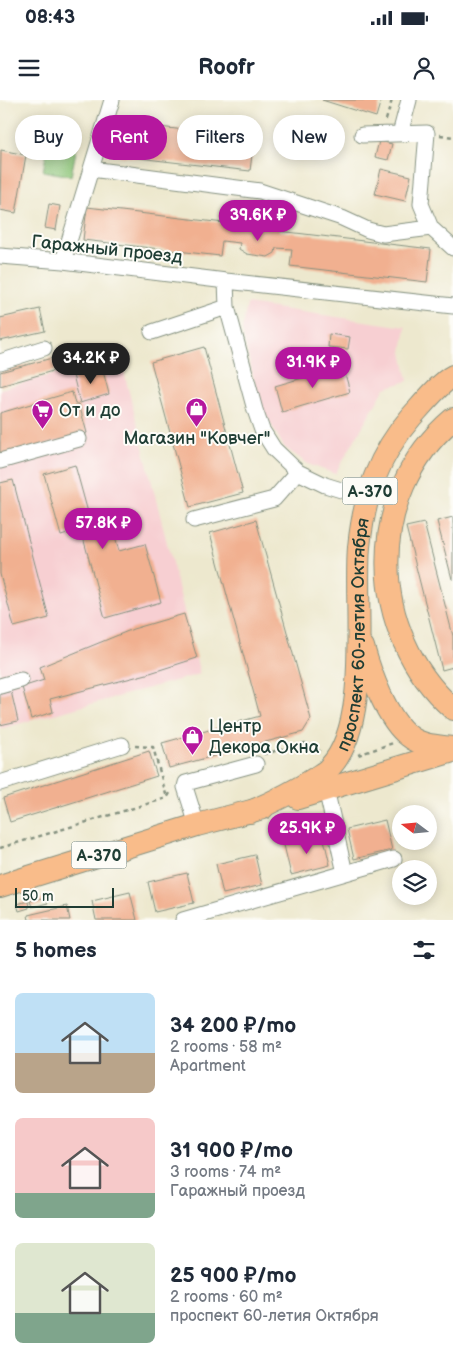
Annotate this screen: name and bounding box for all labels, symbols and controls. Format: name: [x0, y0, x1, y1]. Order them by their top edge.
text: 08:43: [25, 6, 75, 29]
icon: menu: [15, 54, 43, 82]
text: Roofr: [198, 54, 255, 81]
icon: person: [410, 54, 438, 82]
chip: Buy: [15, 115, 82, 160]
chip: Rent: [92, 115, 167, 160]
chip: Filters: [177, 115, 263, 160]
chip: New: [273, 115, 345, 160]
pin: 39.6K ₽: [212, 200, 304, 242]
text: 39.6K ₽: [230, 206, 286, 225]
street label: Гаражный проезд: [30, 231, 184, 268]
pin: 34.2K ₽: [45, 342, 137, 385]
pin: 31.9K ₽: [267, 346, 359, 389]
text: 34.2K ₽: [63, 349, 119, 368]
text: 31.9K ₽: [286, 353, 340, 372]
shop icon: Магазин "Ковчег": [185, 396, 209, 427]
supermarket icon: От и до: [31, 398, 55, 429]
place label: От и до: [59, 400, 120, 421]
place label: Магазин "Ковчег": [124, 428, 270, 449]
road number: А-370: [342, 478, 398, 504]
pin: 57.8K ₽: [57, 508, 149, 550]
text: 57.8K ₽: [75, 514, 131, 533]
street label: проспект 60-летия Октября: [333, 516, 374, 755]
place label: Центр Декора Окна: [209, 716, 320, 758]
shop icon: Центр Декора Окна: [181, 724, 205, 755]
north arrow: [392, 805, 438, 850]
map controls: [392, 805, 437, 905]
pin: 25.9K ₽: [261, 812, 353, 855]
text: 25.9K ₽: [279, 819, 335, 838]
road number: А-370: [72, 842, 126, 868]
button: layers: [392, 860, 437, 905]
scale bar: [15, 885, 114, 908]
text: 50 m: [22, 888, 54, 905]
icon: filters: [410, 936, 438, 964]
text: 5 homes: [15, 938, 97, 963]
icon: home: [55, 1013, 115, 1073]
text: 34 200 ₽/mo: [170, 1013, 296, 1038]
text: 2 rooms · 58 m²: [170, 1038, 282, 1057]
text: Apartment: [170, 1057, 246, 1076]
icon: home: [55, 1138, 115, 1198]
text: 31 900 ₽/mo: [170, 1138, 293, 1163]
text: 3 rooms · 74 m²: [170, 1163, 281, 1182]
text: Гаражный проезд: [170, 1182, 305, 1201]
icon: home: [55, 1263, 115, 1323]
text: 25 900 ₽/mo: [170, 1263, 296, 1288]
text: 2 rooms · 60 m²: [170, 1288, 283, 1307]
text: проспект 60-летия Октября: [170, 1307, 379, 1326]

